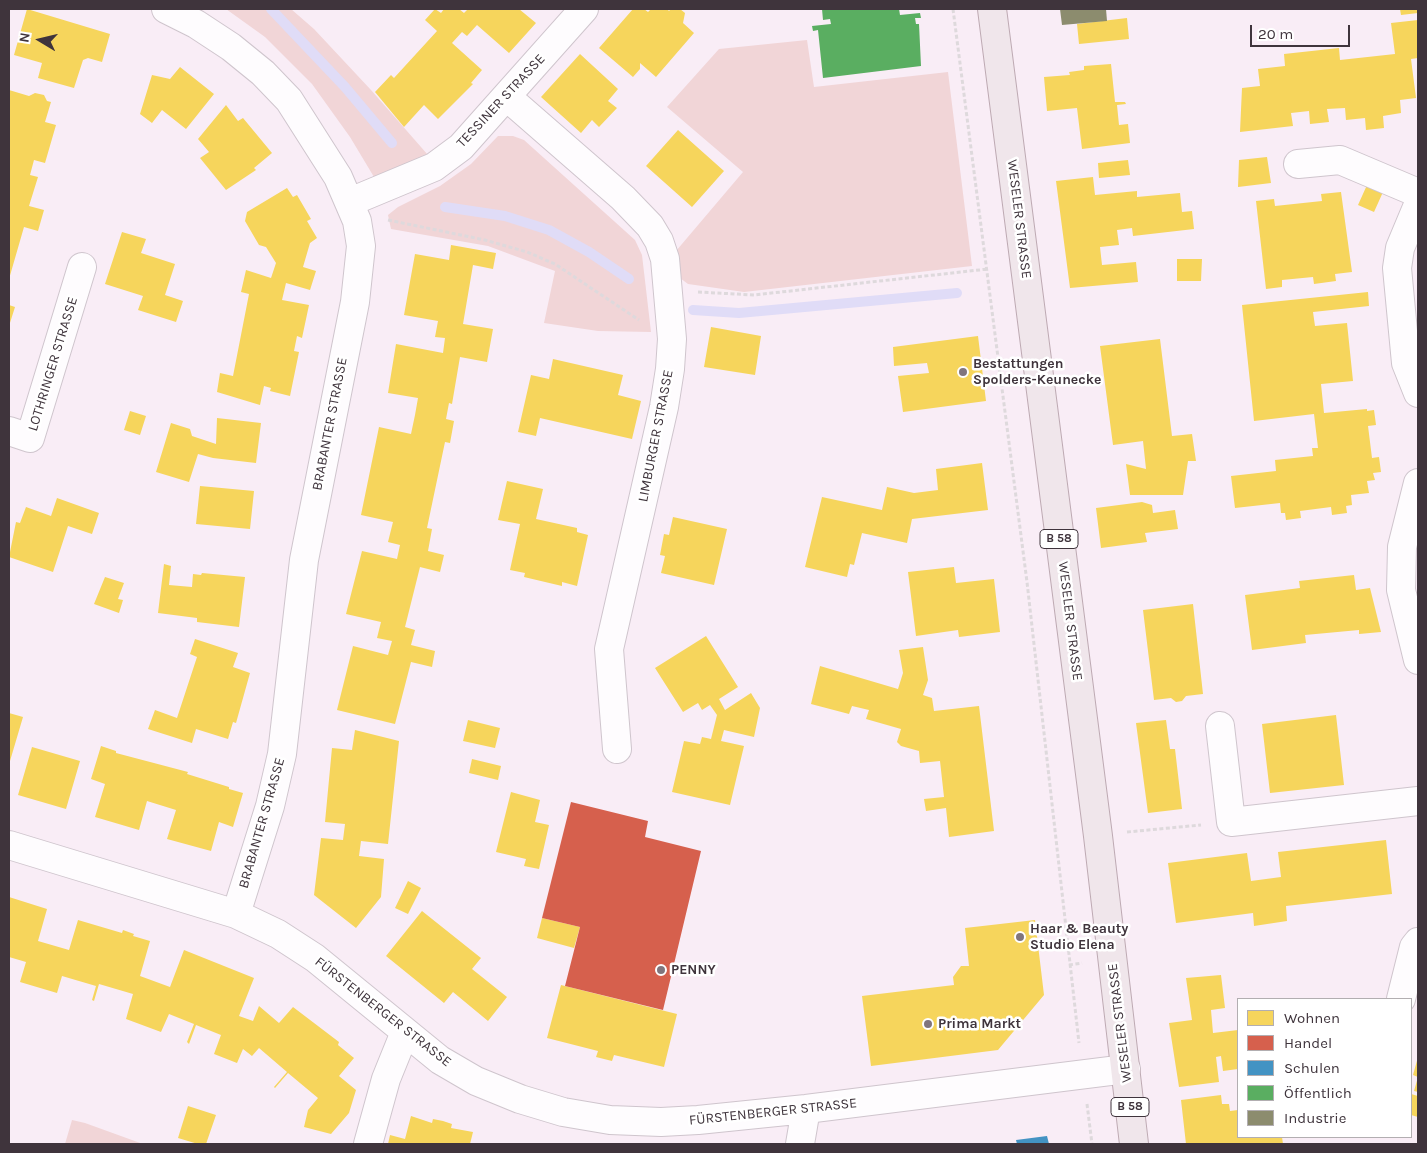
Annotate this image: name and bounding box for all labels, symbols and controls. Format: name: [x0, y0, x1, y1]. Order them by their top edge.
north arrow: [15, 15, 65, 65]
scale bar: [1252, 15, 1352, 47]
text: 20 m: [1258, 25, 1293, 43]
text: N: [16, 31, 34, 44]
street label: TESSINER STRASSE: [453, 51, 549, 151]
street label: WESELER STRASSE: [1003, 158, 1035, 280]
street label: LOTHRINGER STRASSE: [25, 295, 81, 433]
street label: BRABANTER STRASSE: [309, 356, 351, 492]
place label: Bestattungen Spolders-Keunecke: [973, 356, 1101, 388]
marker: Bestattungen Spolders-Keunecke: [957, 366, 969, 378]
street label: LIMBURGER STRASSE: [635, 368, 677, 504]
road number: B 58: [1040, 530, 1078, 548]
street label: WESELER STRASSE: [1054, 560, 1086, 682]
street label: BRABANTER STRASSE: [235, 756, 289, 890]
place label: Haar & Beauty Studio Elena: [1030, 921, 1128, 954]
marker: Haar & Beauty Studio Elena: [1014, 931, 1026, 943]
street label: FÜRSTENBERGER STRASSE: [311, 953, 455, 1071]
place label: PENNY: [671, 962, 716, 978]
street label: WESELER STRASSE: [1104, 962, 1136, 1084]
marker: PENNY: [655, 964, 667, 976]
legend: [1237, 998, 1412, 1138]
text: Wohnen: [1284, 1009, 1340, 1027]
place label: Prima Markt: [938, 1016, 1021, 1032]
marker: Prima Markt: [922, 1018, 934, 1030]
text: Handel: [1284, 1034, 1332, 1052]
text: Schulen: [1284, 1059, 1340, 1077]
text: Öffentlich: [1284, 1084, 1352, 1102]
street label: FÜRSTENBERGER STRASSE: [688, 1095, 858, 1129]
road number: B 58: [1111, 1098, 1149, 1116]
text: Industrie: [1284, 1109, 1346, 1127]

